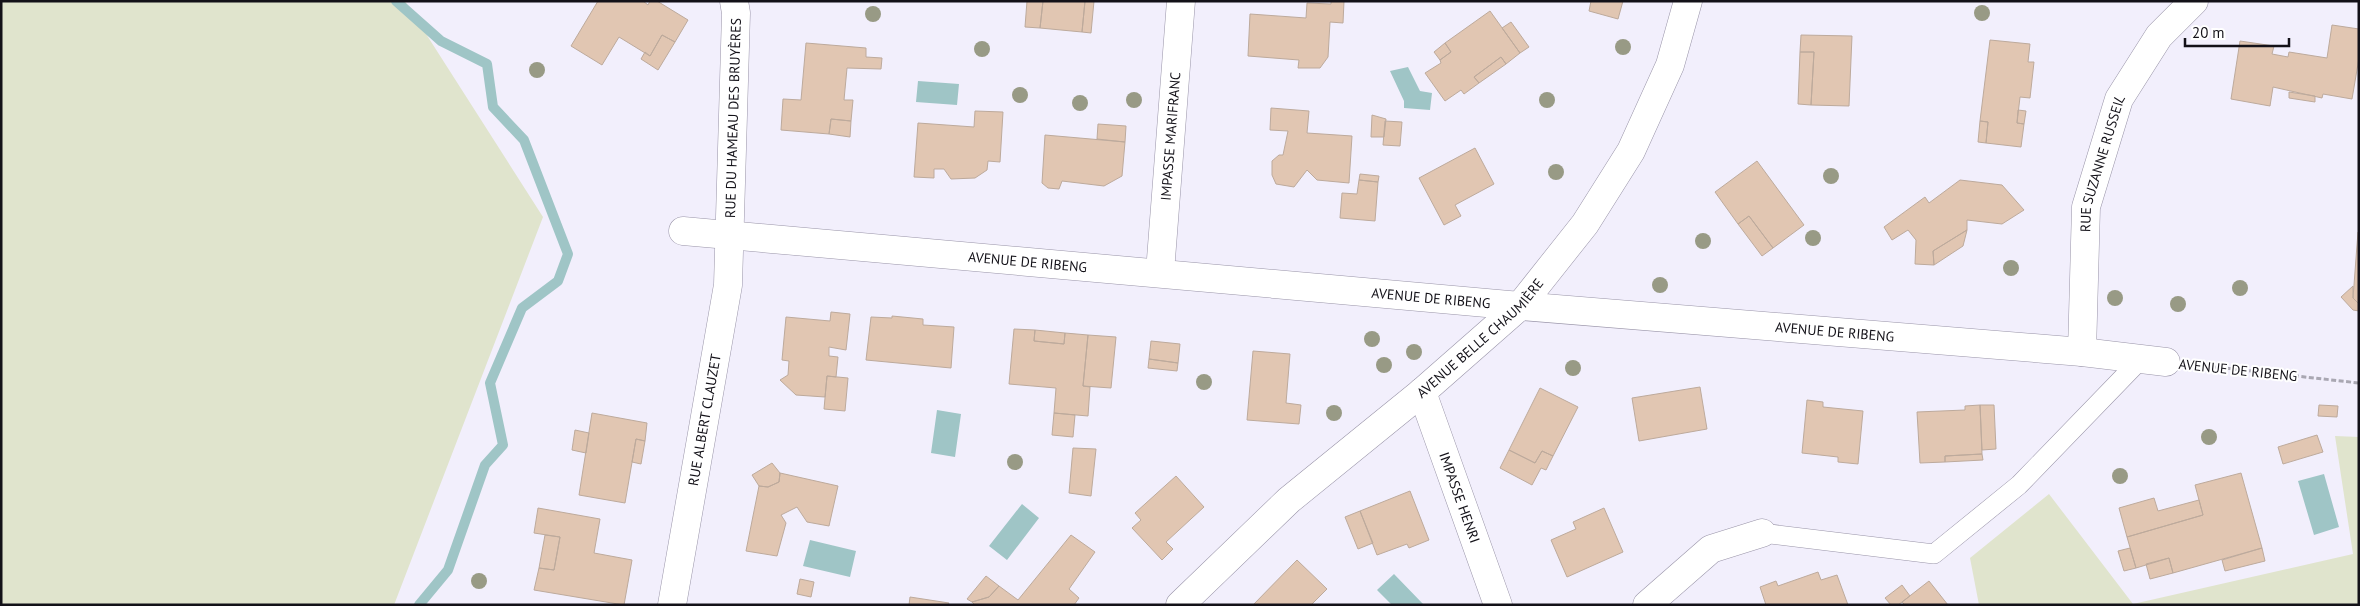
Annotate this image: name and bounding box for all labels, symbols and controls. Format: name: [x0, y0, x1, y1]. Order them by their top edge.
scale bar: [2185, 15, 2289, 47]
street label: RUE DU HAMEAU DES BRUYÈRES: [721, 18, 745, 218]
text: 20 m: [2192, 23, 2225, 42]
street label: IMPASSE MARIFRANC: [1157, 71, 1184, 201]
street label: RUE SUZANNE RUSSEIL: [2076, 91, 2129, 232]
street label: AVENUE DE RIBENG: [967, 248, 1088, 276]
street label: AVENUE BELLE CHAUMIÈRE: [1413, 275, 1547, 402]
street label: AVENUE DE RIBENG: [1371, 284, 1491, 312]
street label: AVENUE DE RIBENG: [1774, 318, 1895, 346]
street label: RUE ALBERT CLAUZET: [684, 352, 725, 487]
street label: AVENUE DE RIBENG: [2178, 355, 2298, 385]
street label: IMPASSE HENRI: [1435, 450, 1484, 545]

